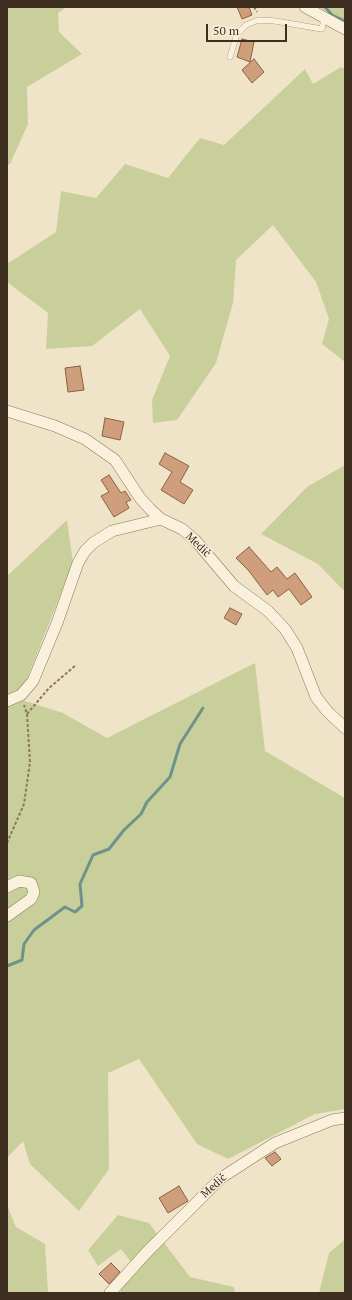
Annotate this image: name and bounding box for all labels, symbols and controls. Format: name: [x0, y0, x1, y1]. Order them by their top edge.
scale bar: [208, 16, 289, 42]
text: 50 m: [213, 23, 239, 38]
street label: Medič: [183, 530, 213, 560]
street label: Medič: [199, 1171, 229, 1201]

